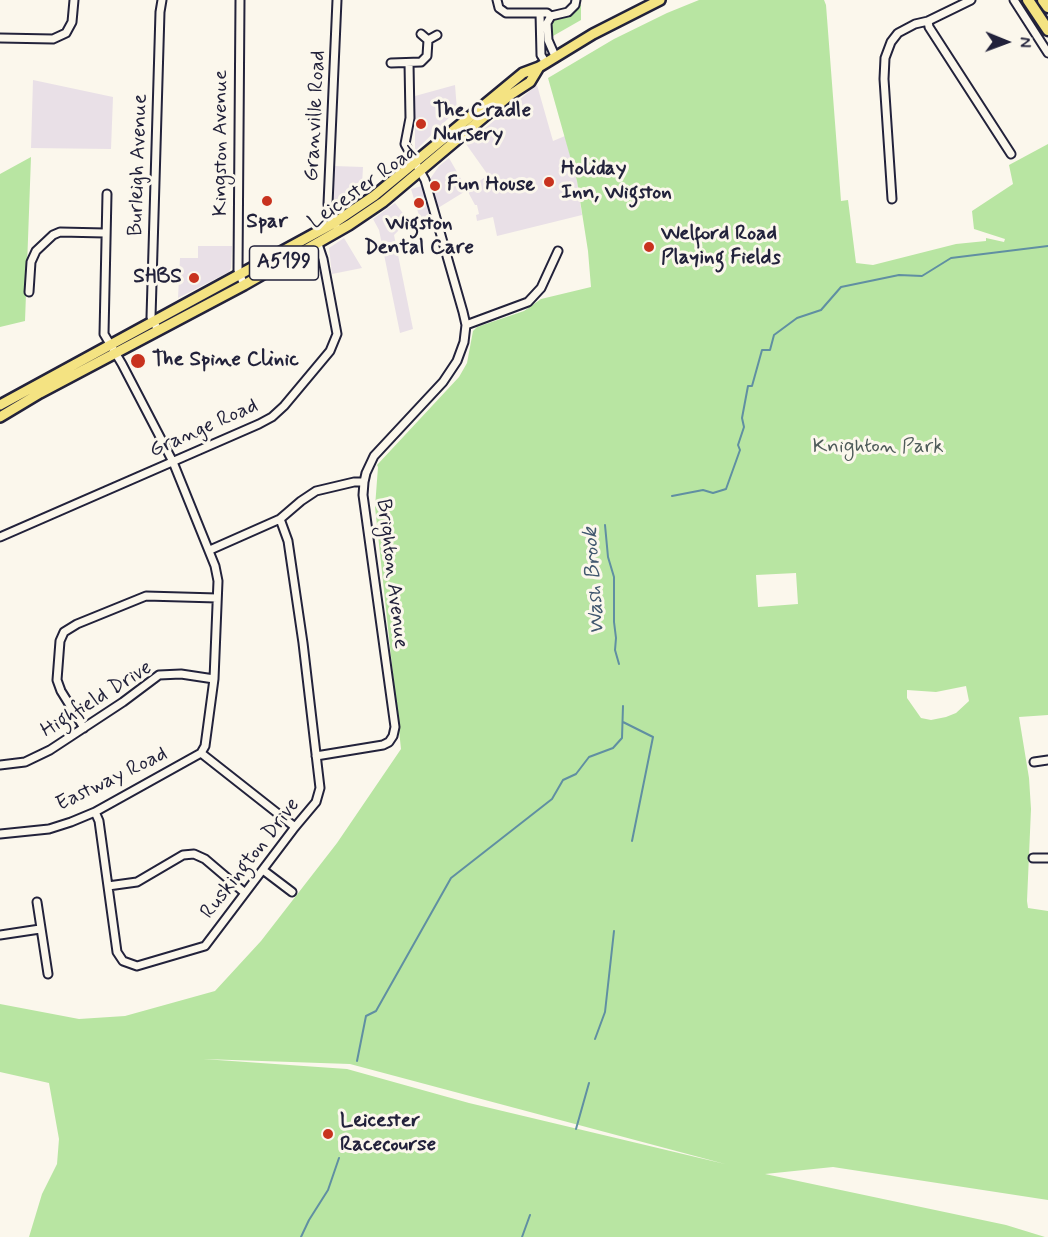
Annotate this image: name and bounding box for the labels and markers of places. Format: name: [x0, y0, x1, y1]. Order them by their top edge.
place label: The Cradle Nursery: [433, 99, 531, 149]
marker: The Cradle Nursery: [414, 117, 428, 131]
place label: Holiday Inn, Wigston: [561, 157, 672, 207]
place label: Fun House: [447, 173, 535, 199]
marker: Holiday Inn, Wigston: [542, 175, 556, 189]
marker: Fun House: [428, 179, 442, 193]
marker: Spar: [260, 194, 274, 208]
marker: Wigston Dental Care: [412, 196, 426, 210]
place label: Spar: [246, 210, 288, 236]
place label: Wigston Dental Care: [364, 212, 474, 262]
place label: Welford Road Playing Fields: [661, 222, 781, 272]
marker: Welford Road Playing Fields: [642, 240, 656, 254]
place label: SHBS: [133, 265, 182, 291]
marker: SHBS: [187, 271, 201, 285]
place label: The Spine Clinic: [152, 348, 299, 374]
marker: The Spine Clinic: [129, 352, 147, 370]
place label: Leicester Racecourse: [340, 1109, 436, 1159]
marker: Leicester Racecourse: [321, 1127, 335, 1141]

